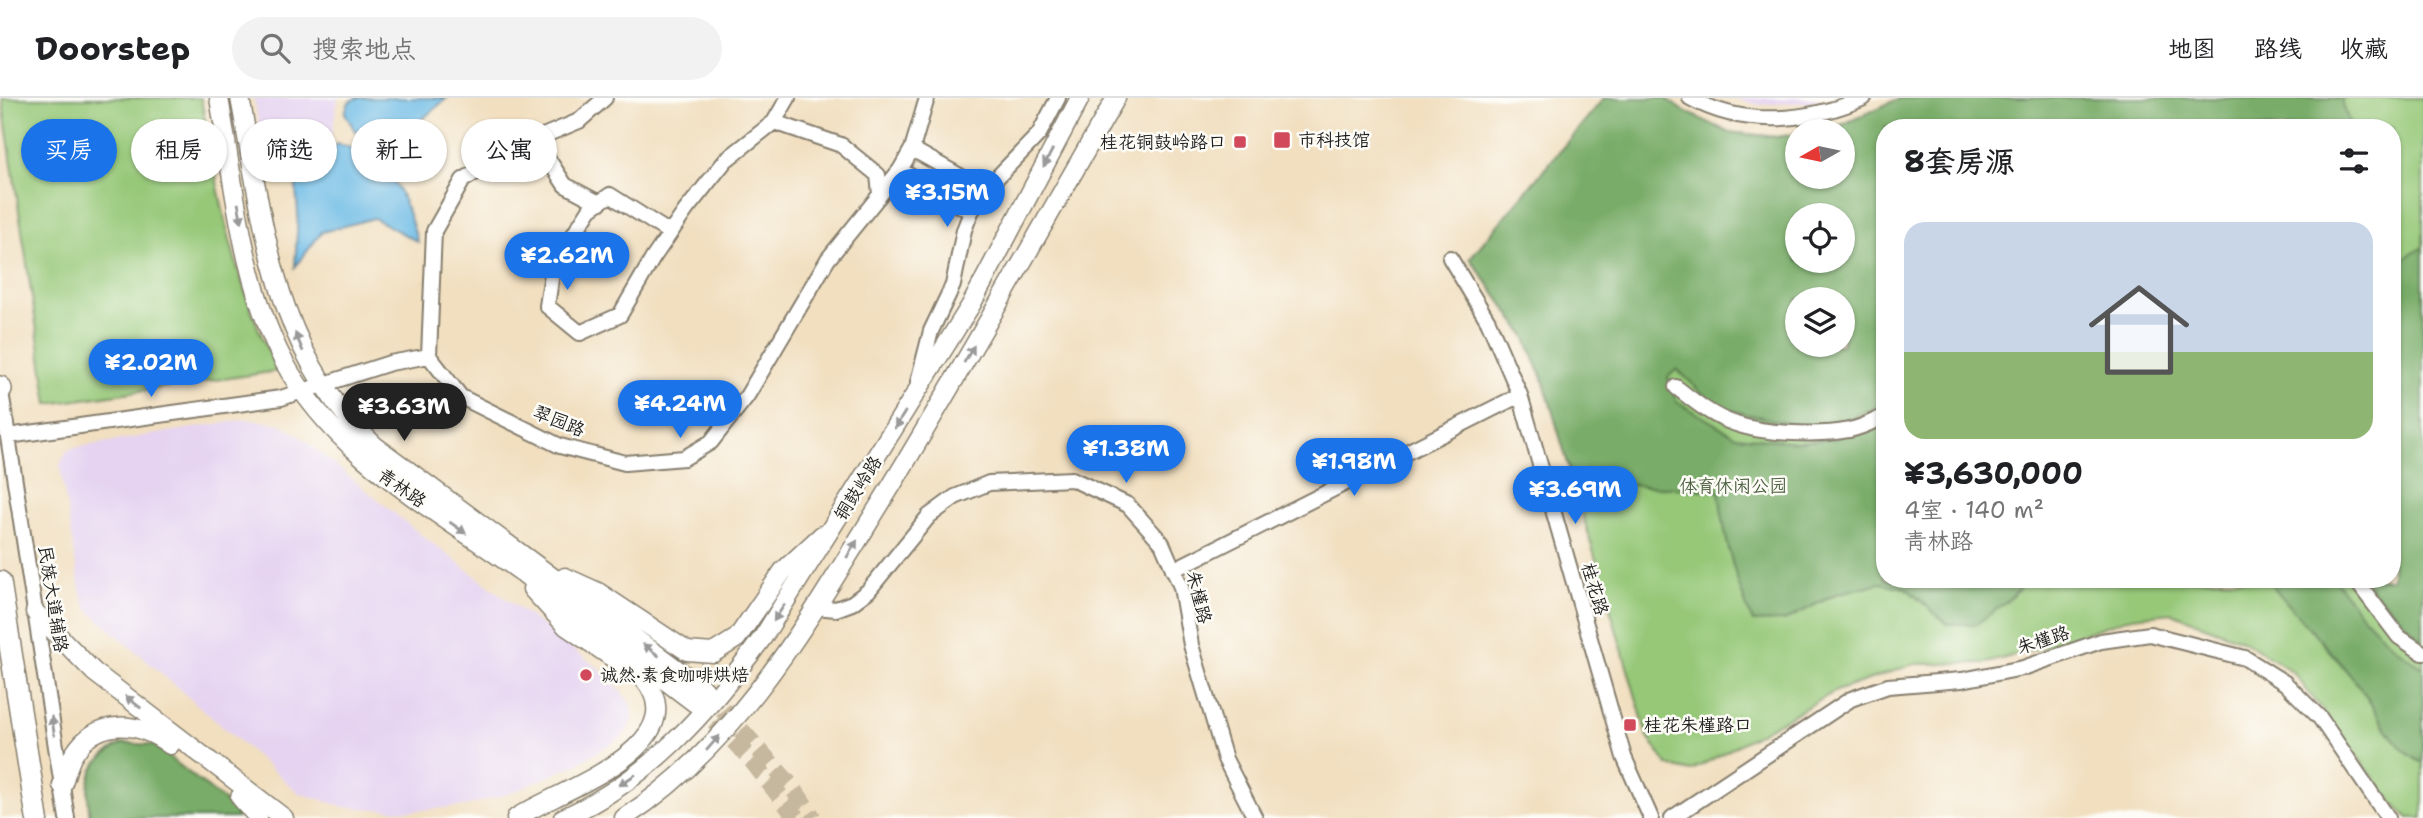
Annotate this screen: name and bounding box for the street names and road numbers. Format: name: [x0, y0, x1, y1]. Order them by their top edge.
street label: 翠园路: [529, 400, 589, 442]
street label: 铜鼓岭路: [829, 451, 887, 525]
street label: 青林路: [373, 463, 431, 513]
street label: 民族大道辅路: [33, 544, 73, 654]
street label: 桂花路: [1576, 560, 1614, 618]
street label: 朱槿路: [1181, 568, 1217, 626]
street label: 朱槿路: [2014, 620, 2072, 660]

